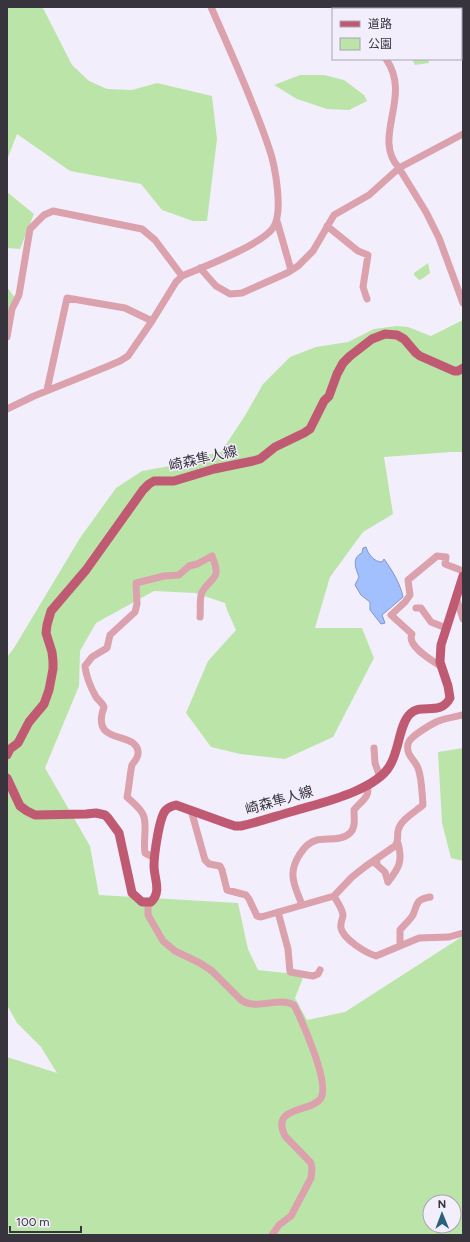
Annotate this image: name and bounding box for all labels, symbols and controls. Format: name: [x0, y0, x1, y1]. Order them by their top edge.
legend: [332, 8, 462, 60]
text: 道路: [368, 17, 392, 31]
text: 公園: [368, 37, 392, 51]
street label: 崎森隼人線: [167, 442, 239, 475]
street label: 崎森隼人線: [243, 783, 315, 818]
north arrow: [422, 1194, 462, 1234]
text: N: [437, 1198, 446, 1211]
scale bar: [10, 1208, 81, 1234]
text: 100 m: [16, 1215, 50, 1229]

